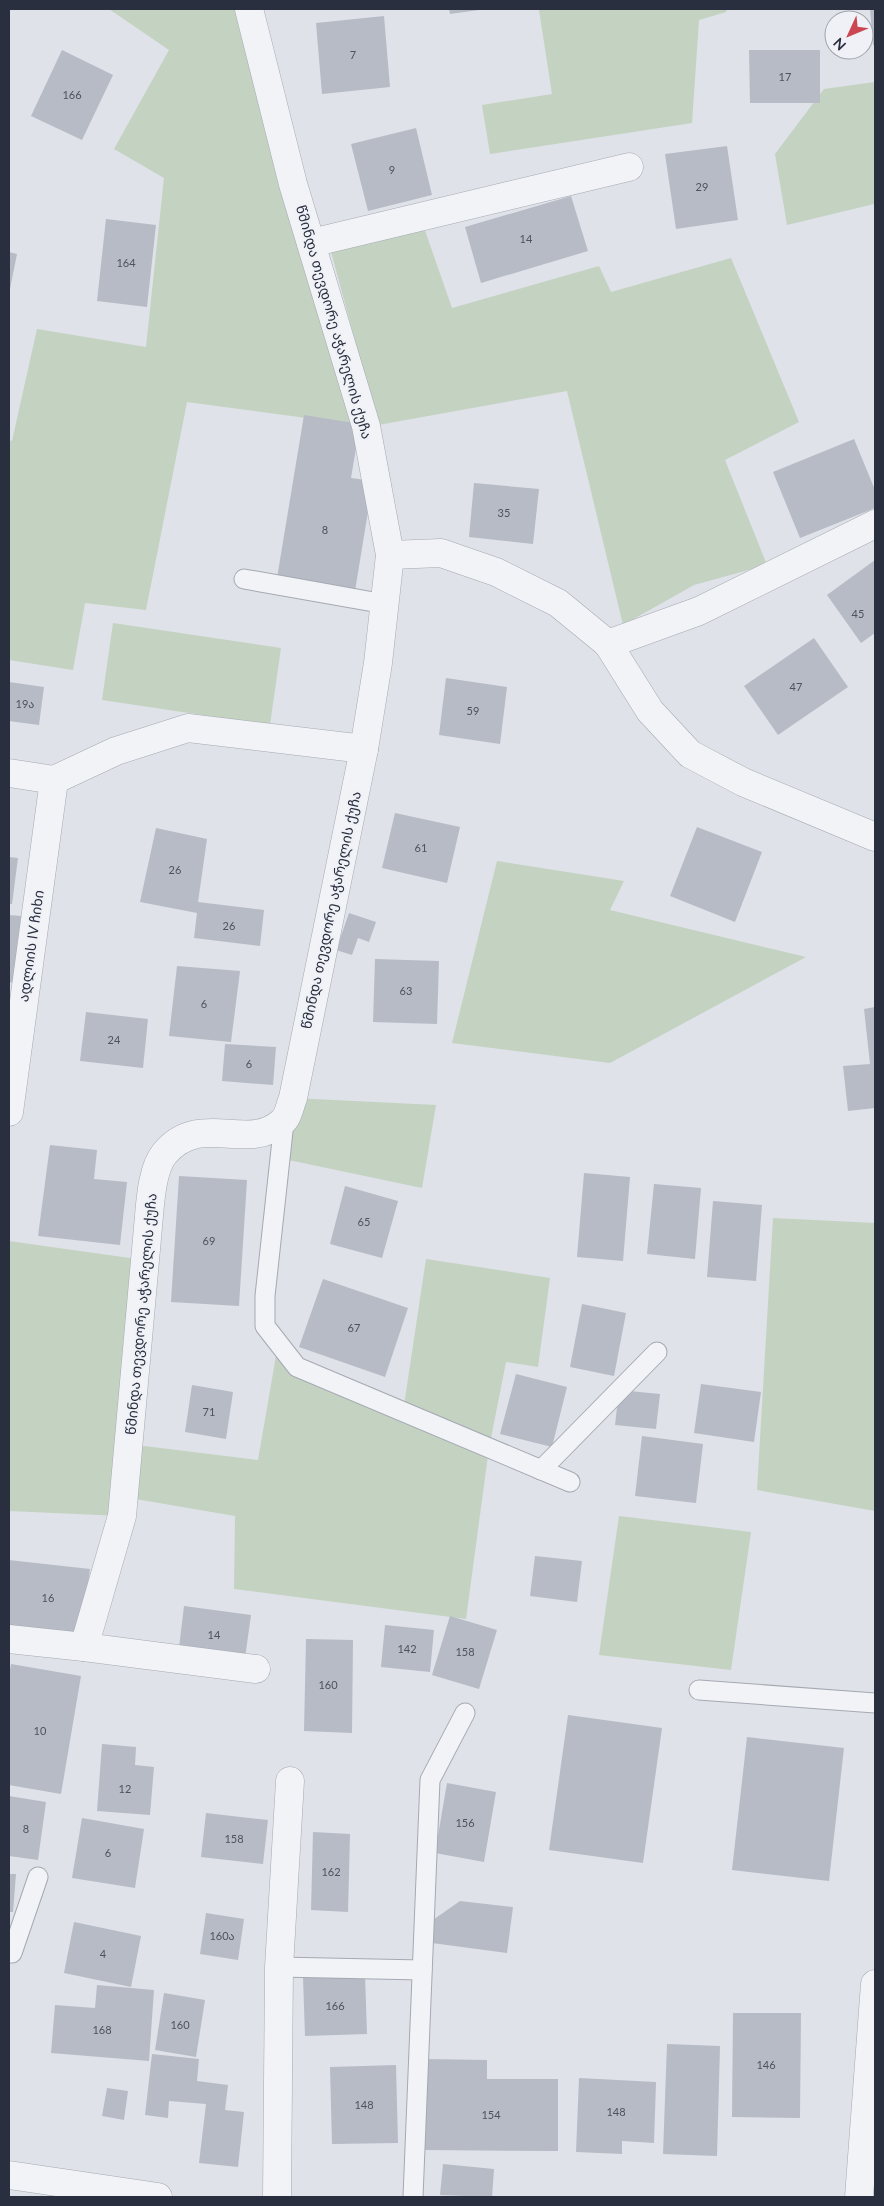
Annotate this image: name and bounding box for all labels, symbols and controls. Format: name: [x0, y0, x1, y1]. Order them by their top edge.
north arrow: [824, 10, 874, 60]
text: N: [829, 35, 849, 54]
house number: 7: [350, 48, 356, 61]
house number: 17: [779, 70, 791, 83]
house number: 166: [62, 88, 82, 101]
house number: 9: [389, 163, 395, 176]
house number: 29: [696, 180, 708, 193]
street label: წმინდა თევდორე აჭარელის ქუჩა: [292, 203, 376, 441]
house number: 14: [520, 232, 533, 245]
house number: 164: [116, 256, 136, 269]
house number: 35: [498, 506, 510, 519]
house number: 8: [322, 523, 328, 536]
house number: 45: [852, 607, 864, 620]
house number: 47: [790, 680, 802, 693]
house number: 19ა: [16, 697, 34, 710]
house number: 59: [467, 704, 479, 717]
street label: წმინდა თევდორე აჭარელის ქუჩა: [297, 789, 365, 1031]
house number: 61: [415, 841, 427, 854]
house number: 26: [169, 863, 181, 876]
street label: ადლიის IV ჩიხი: [14, 889, 48, 1003]
house number: 26: [223, 919, 235, 932]
house number: 63: [400, 984, 412, 997]
house number: 6: [201, 997, 207, 1010]
house number: 24: [108, 1033, 121, 1046]
house number: 6: [246, 1057, 252, 1070]
street label: წმინდა თევდორე აჭარელის ქუჩა: [121, 1192, 161, 1436]
house number: 65: [358, 1215, 370, 1228]
house number: 69: [203, 1234, 215, 1247]
house number: 67: [348, 1321, 360, 1334]
house number: 71: [203, 1405, 215, 1418]
house number: 16: [42, 1591, 54, 1604]
house number: 14: [208, 1628, 221, 1641]
house number: 142: [397, 1642, 417, 1655]
house number: 158: [455, 1645, 475, 1658]
house number: 160: [318, 1678, 338, 1691]
house number: 10: [34, 1724, 47, 1737]
house number: 12: [119, 1782, 131, 1795]
house number: 156: [455, 1816, 475, 1829]
house number: 8: [23, 1822, 29, 1835]
house number: 158: [224, 1832, 244, 1845]
house number: 6: [105, 1846, 111, 1859]
house number: 162: [321, 1865, 341, 1878]
house number: 160ა: [209, 1929, 235, 1942]
house number: 4: [100, 1947, 107, 1960]
house number: 166: [325, 1999, 345, 2012]
house number: 160: [170, 2018, 190, 2031]
house number: 168: [92, 2023, 112, 2036]
house number: 146: [756, 2058, 776, 2071]
house number: 148: [354, 2098, 374, 2111]
house number: 148: [606, 2105, 626, 2118]
house number: 154: [481, 2108, 501, 2121]

